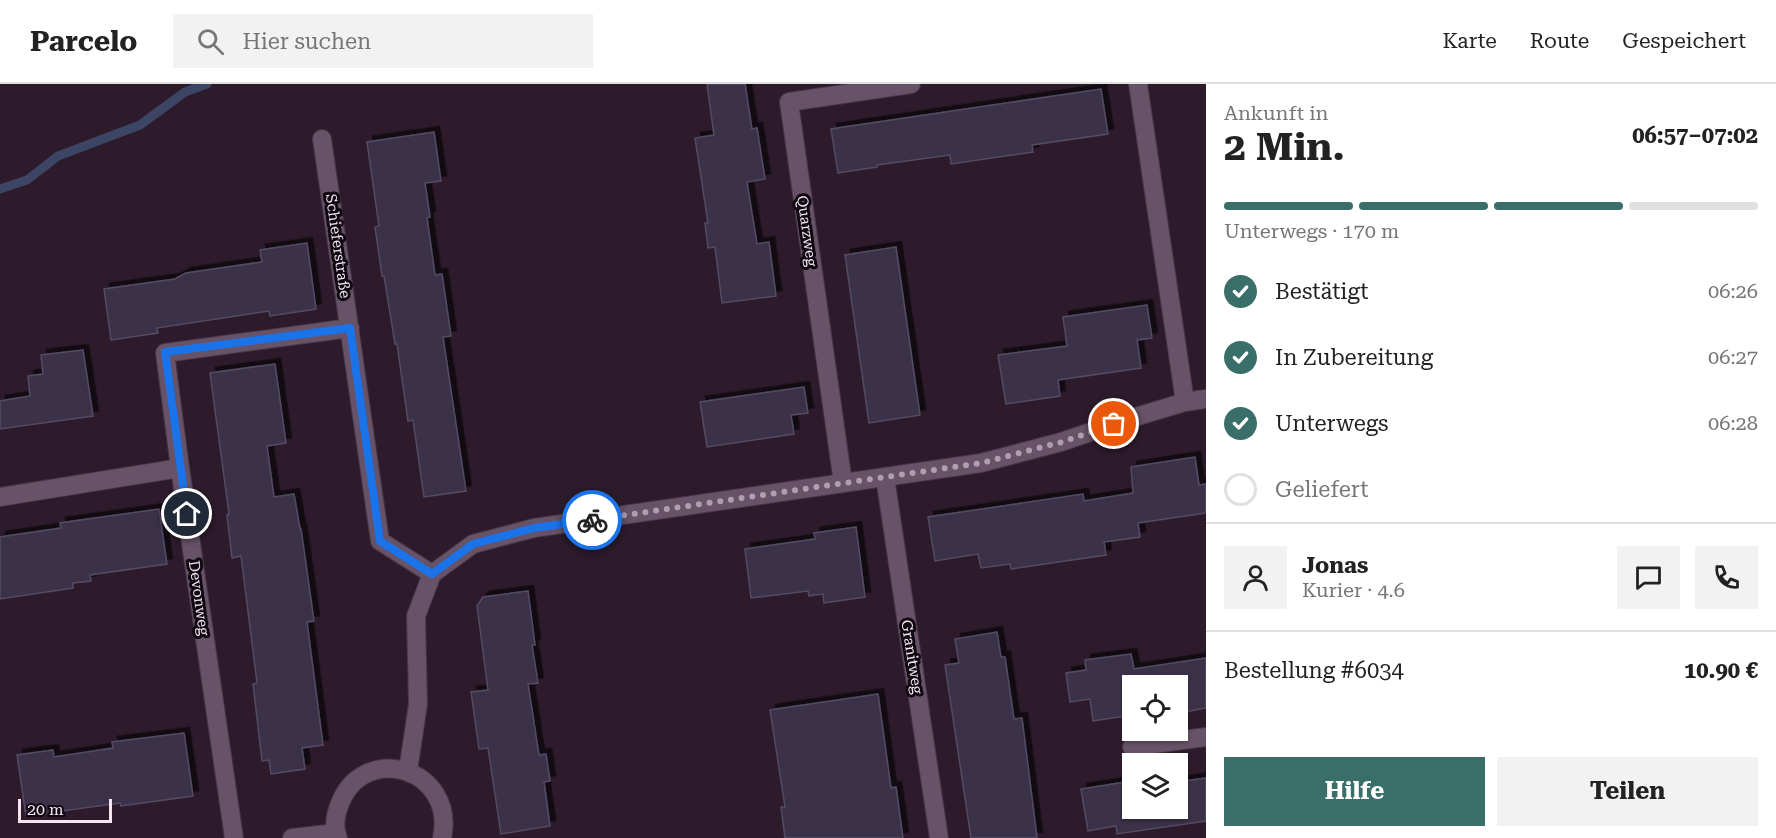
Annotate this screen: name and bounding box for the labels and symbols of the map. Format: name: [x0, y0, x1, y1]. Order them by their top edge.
street label: Schieferstraße: [322, 193, 354, 299]
street label: Quarzweg: [793, 194, 821, 268]
pin: [1088, 398, 1139, 449]
pin: [161, 488, 212, 539]
courier: [562, 490, 622, 550]
street label: Devonweg: [185, 559, 213, 637]
street label: Granitweg: [897, 619, 927, 696]
scale bar: [18, 796, 112, 824]

